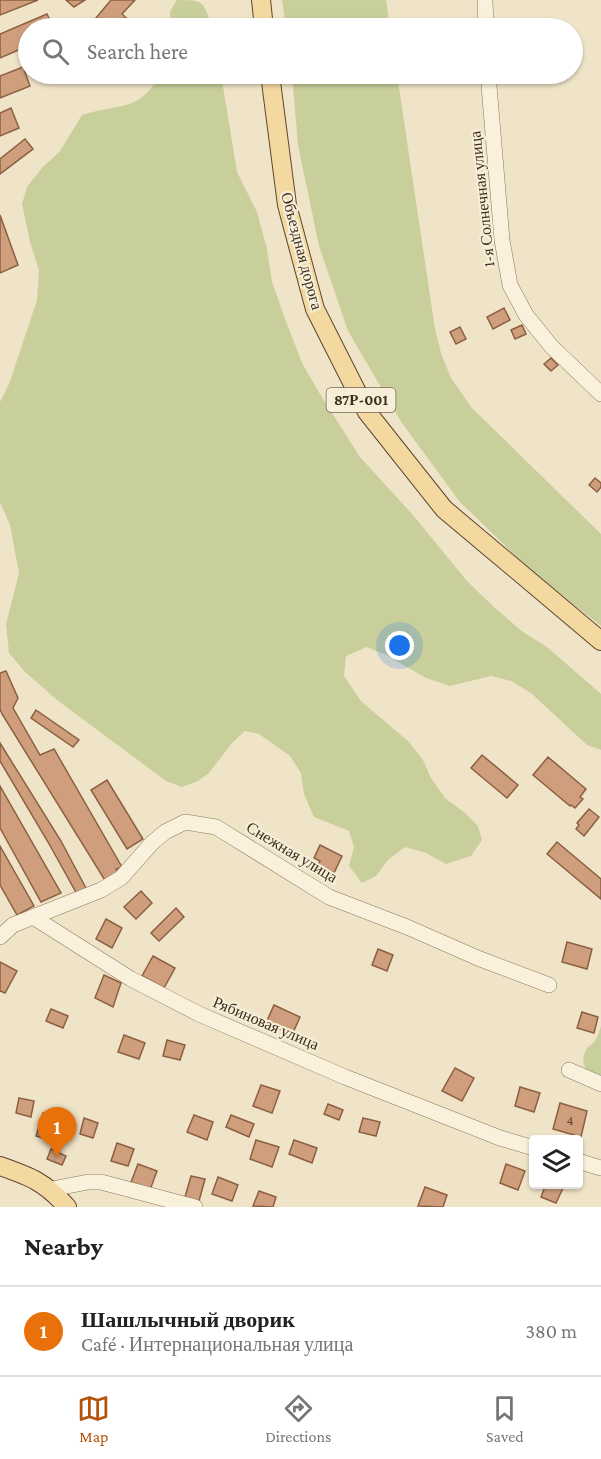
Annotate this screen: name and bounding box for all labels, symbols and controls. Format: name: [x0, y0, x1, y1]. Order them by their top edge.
search box: [18, 18, 583, 84]
icon: search: [39, 35, 72, 68]
text: Search here: [87, 39, 188, 64]
street label: 1-я Солнечная улица: [466, 130, 499, 268]
street label: Объездная дорога: [277, 190, 326, 312]
road number: 87Р-001: [326, 388, 395, 412]
your location: [385, 631, 414, 660]
street label: Снежная улица: [243, 818, 340, 887]
street label: Рябиновая улица: [210, 993, 321, 1054]
pin: 1: [38, 1108, 76, 1157]
house number: 4: [566, 1112, 574, 1128]
map controls: [529, 1135, 583, 1189]
button: layers: [529, 1135, 583, 1189]
text: Nearby: [24, 1232, 103, 1261]
text: Шашлычный дворик: [81, 1307, 295, 1332]
text: 1: [40, 1320, 47, 1342]
text: 380 m: [526, 1320, 577, 1342]
text: Café · Интернациональная улица: [81, 1333, 353, 1355]
tab: Map: [77, 1392, 110, 1445]
tab: Directions: [265, 1392, 331, 1445]
tab: Saved: [486, 1392, 524, 1445]

